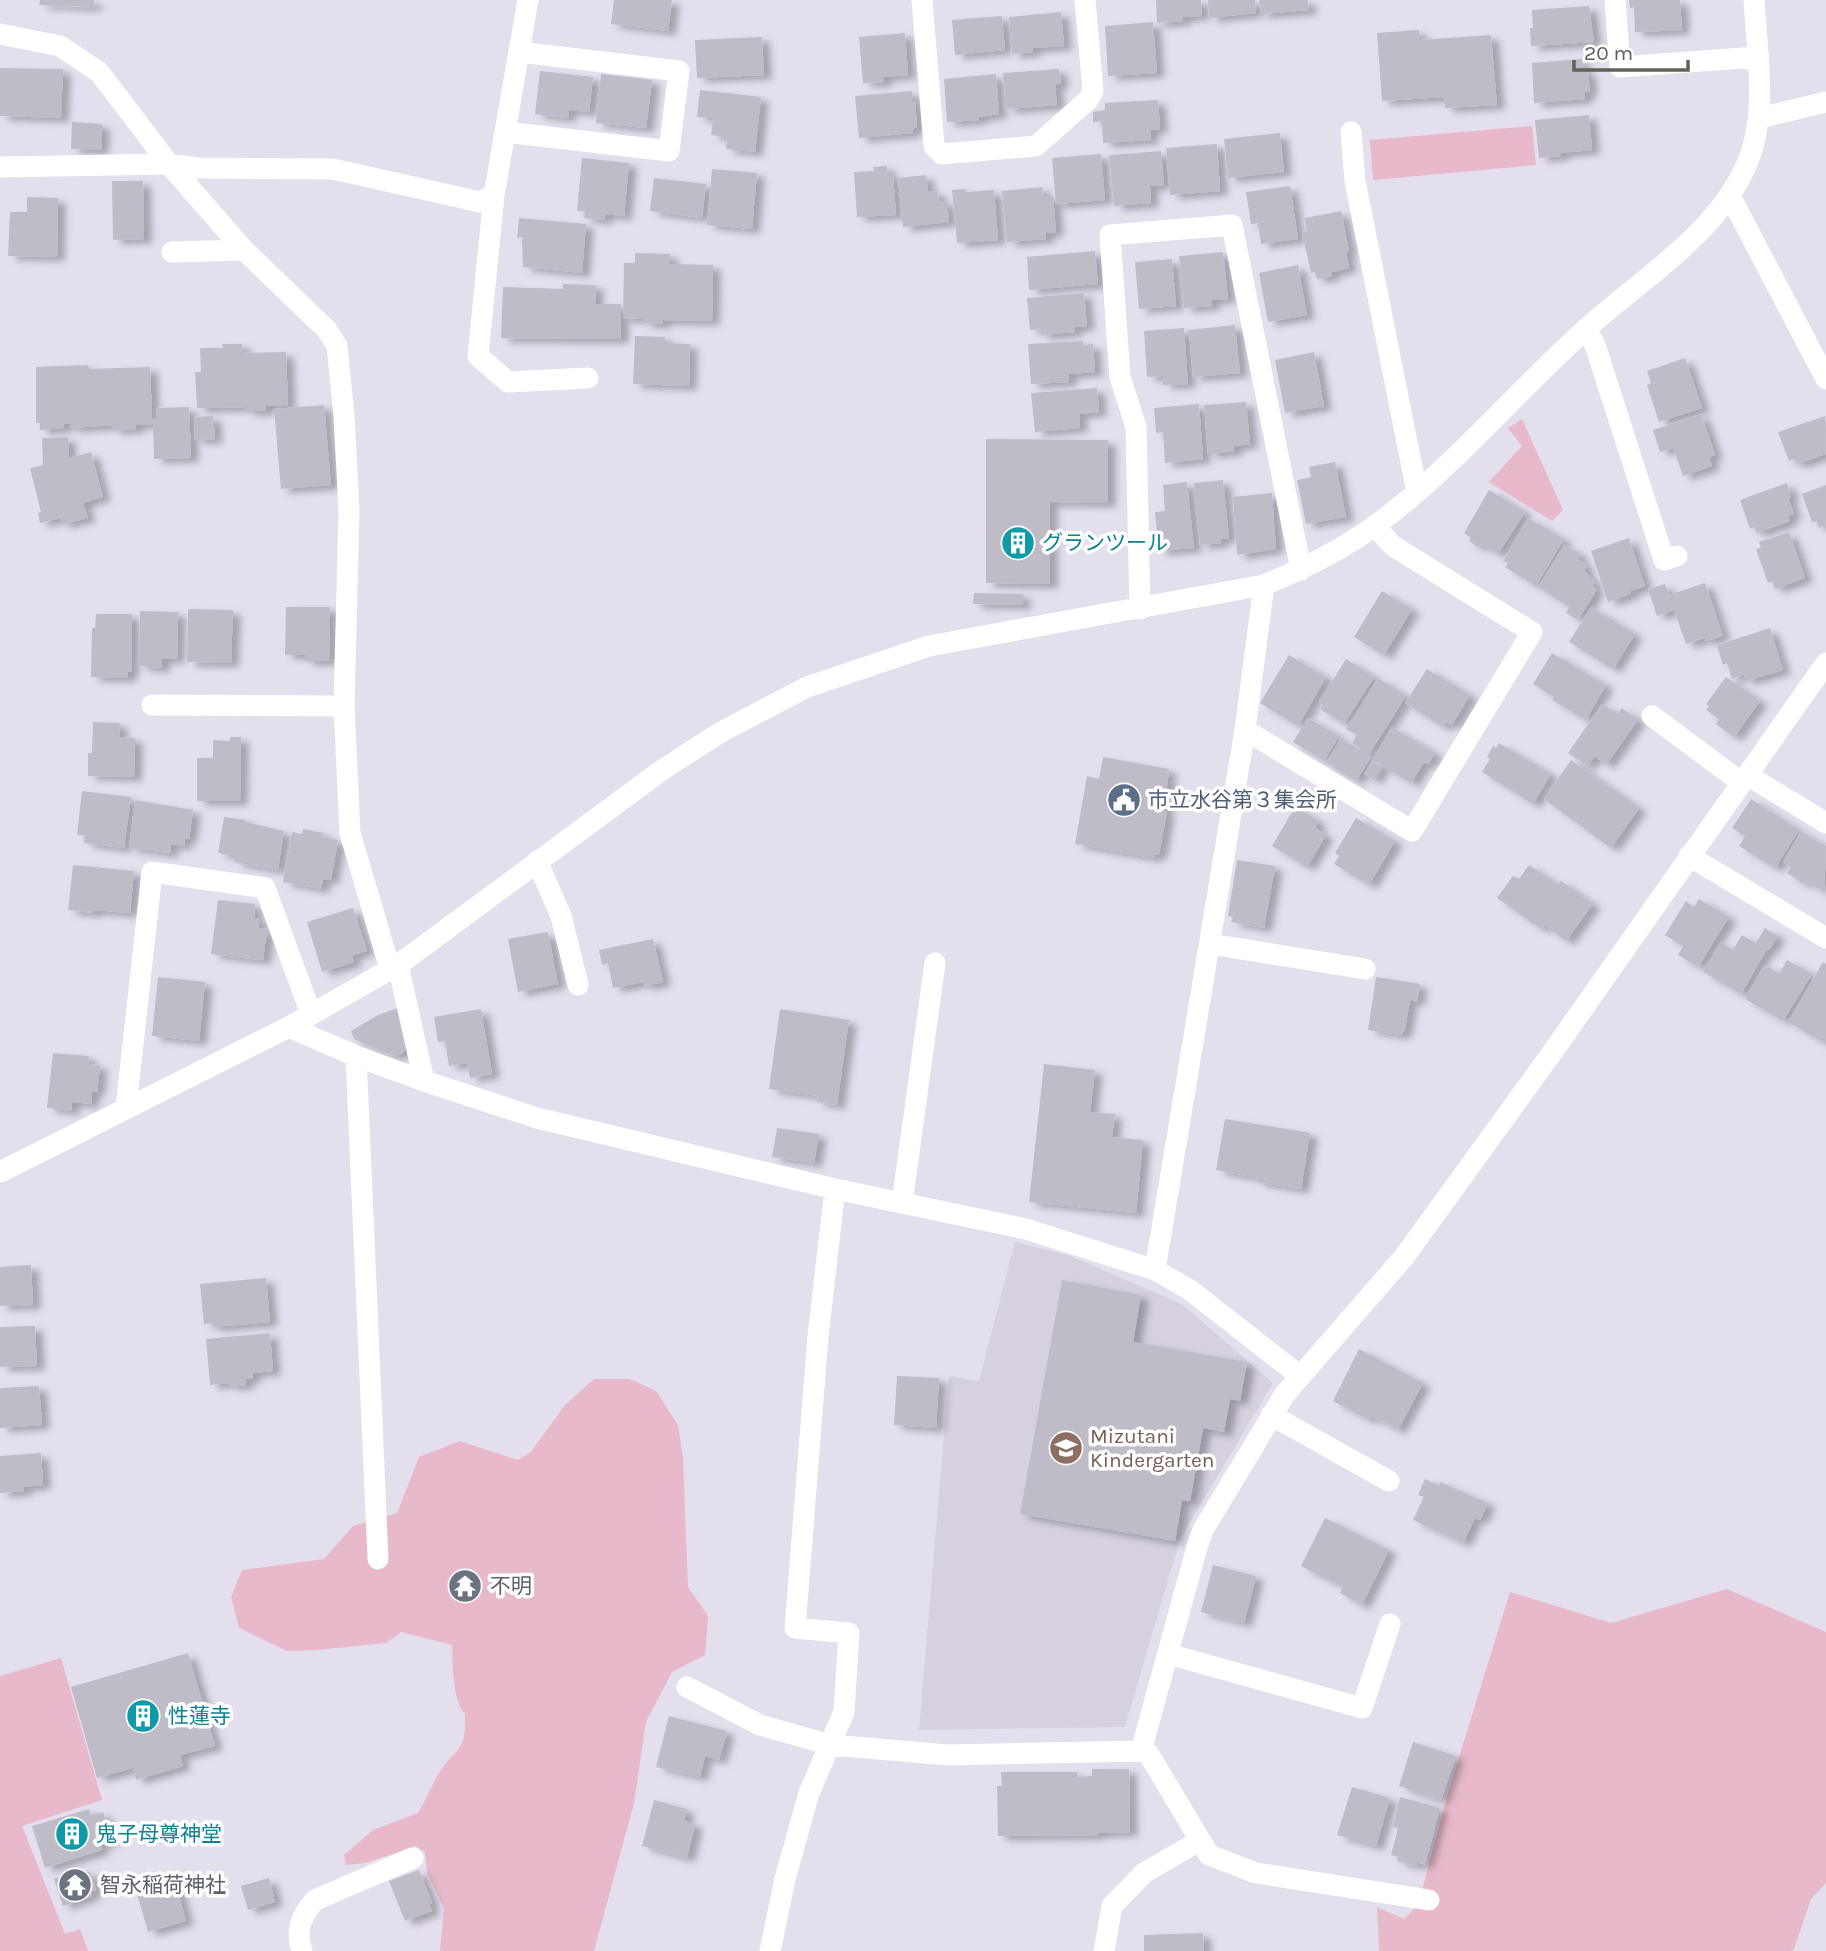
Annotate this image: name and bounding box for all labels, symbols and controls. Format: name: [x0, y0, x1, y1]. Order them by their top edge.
scale bar: [1574, 28, 1688, 72]
text: 20 m: [1584, 41, 1633, 65]
building icon: グランツール: [999, 524, 1037, 562]
place label: グランツール: [1042, 531, 1168, 555]
public building icon: 市立水谷第３集会所: [1105, 781, 1143, 819]
place label: 市立水谷第３集会所: [1148, 788, 1337, 812]
place label: Mizutani Kindergarten: [1090, 1424, 1215, 1472]
school or university icon: Mizutani Kindergarten: [1047, 1429, 1085, 1467]
temple icon: 不明: [446, 1567, 484, 1605]
place label: 不明: [490, 1574, 532, 1598]
building icon: 性蓮寺: [124, 1697, 162, 1735]
place label: 性蓮寺: [168, 1704, 231, 1728]
building icon: 鬼子母尊神堂: [53, 1815, 91, 1853]
place label: 鬼子母尊神堂: [96, 1822, 222, 1846]
temple icon: 智永稲荷神社: [56, 1866, 94, 1904]
place label: 智永稲荷神社: [100, 1873, 226, 1897]

